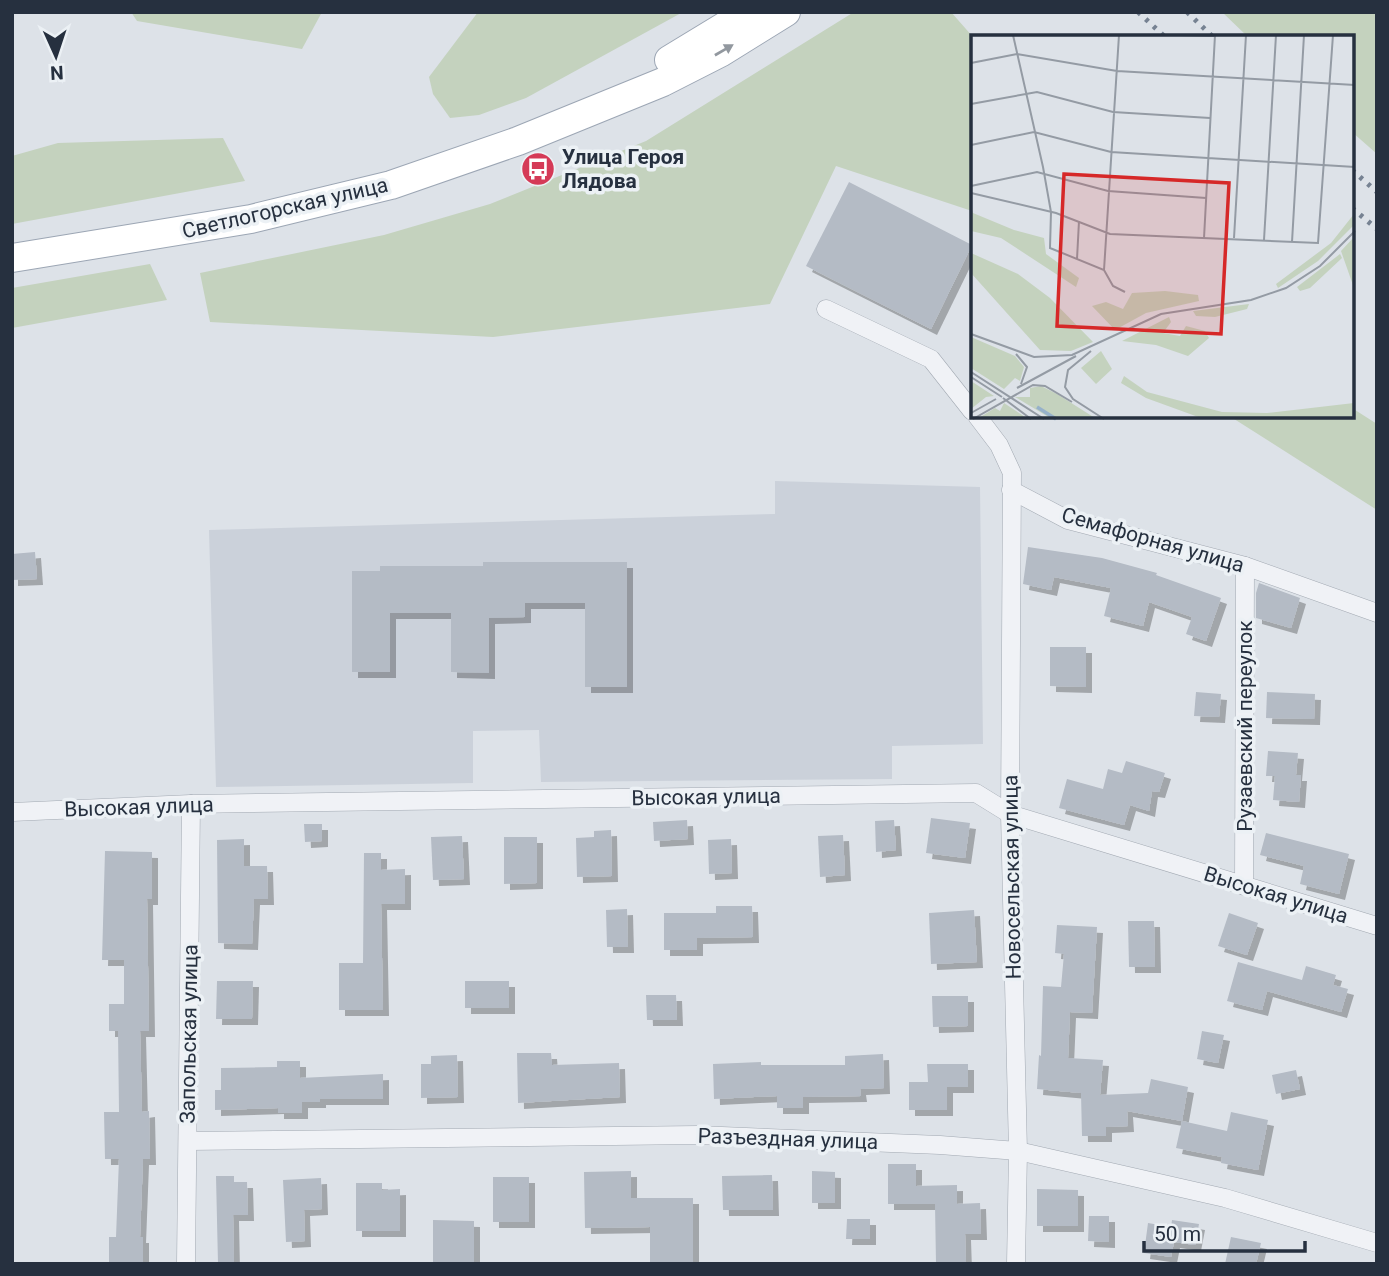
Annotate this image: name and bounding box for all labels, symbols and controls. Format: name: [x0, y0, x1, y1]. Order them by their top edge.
north arrow: [21, 21, 91, 91]
inset map: [971, 35, 1354, 418]
one-way arrow: [715, 44, 734, 56]
text: N: [50, 61, 64, 84]
place label: Улица Героя Лядова: [562, 145, 684, 193]
bus stop icon: Улица Героя Лядова: [519, 150, 557, 188]
street label: Светлогорская улица: [180, 173, 390, 243]
street label: Семафорная улица: [1059, 502, 1247, 578]
street label: Рузаевский переулок: [1233, 620, 1257, 832]
street label: Новосельская улица: [998, 774, 1026, 980]
street label: Высокая улица: [631, 784, 781, 810]
street label: Высокая улица: [64, 792, 214, 822]
street label: Высокая улица: [1201, 862, 1351, 928]
street label: Запольская улица: [175, 944, 203, 1124]
street label: Разъездная улица: [697, 1124, 879, 1154]
scale bar: [1144, 1210, 1305, 1254]
text: 50 m: [1154, 1222, 1201, 1246]

